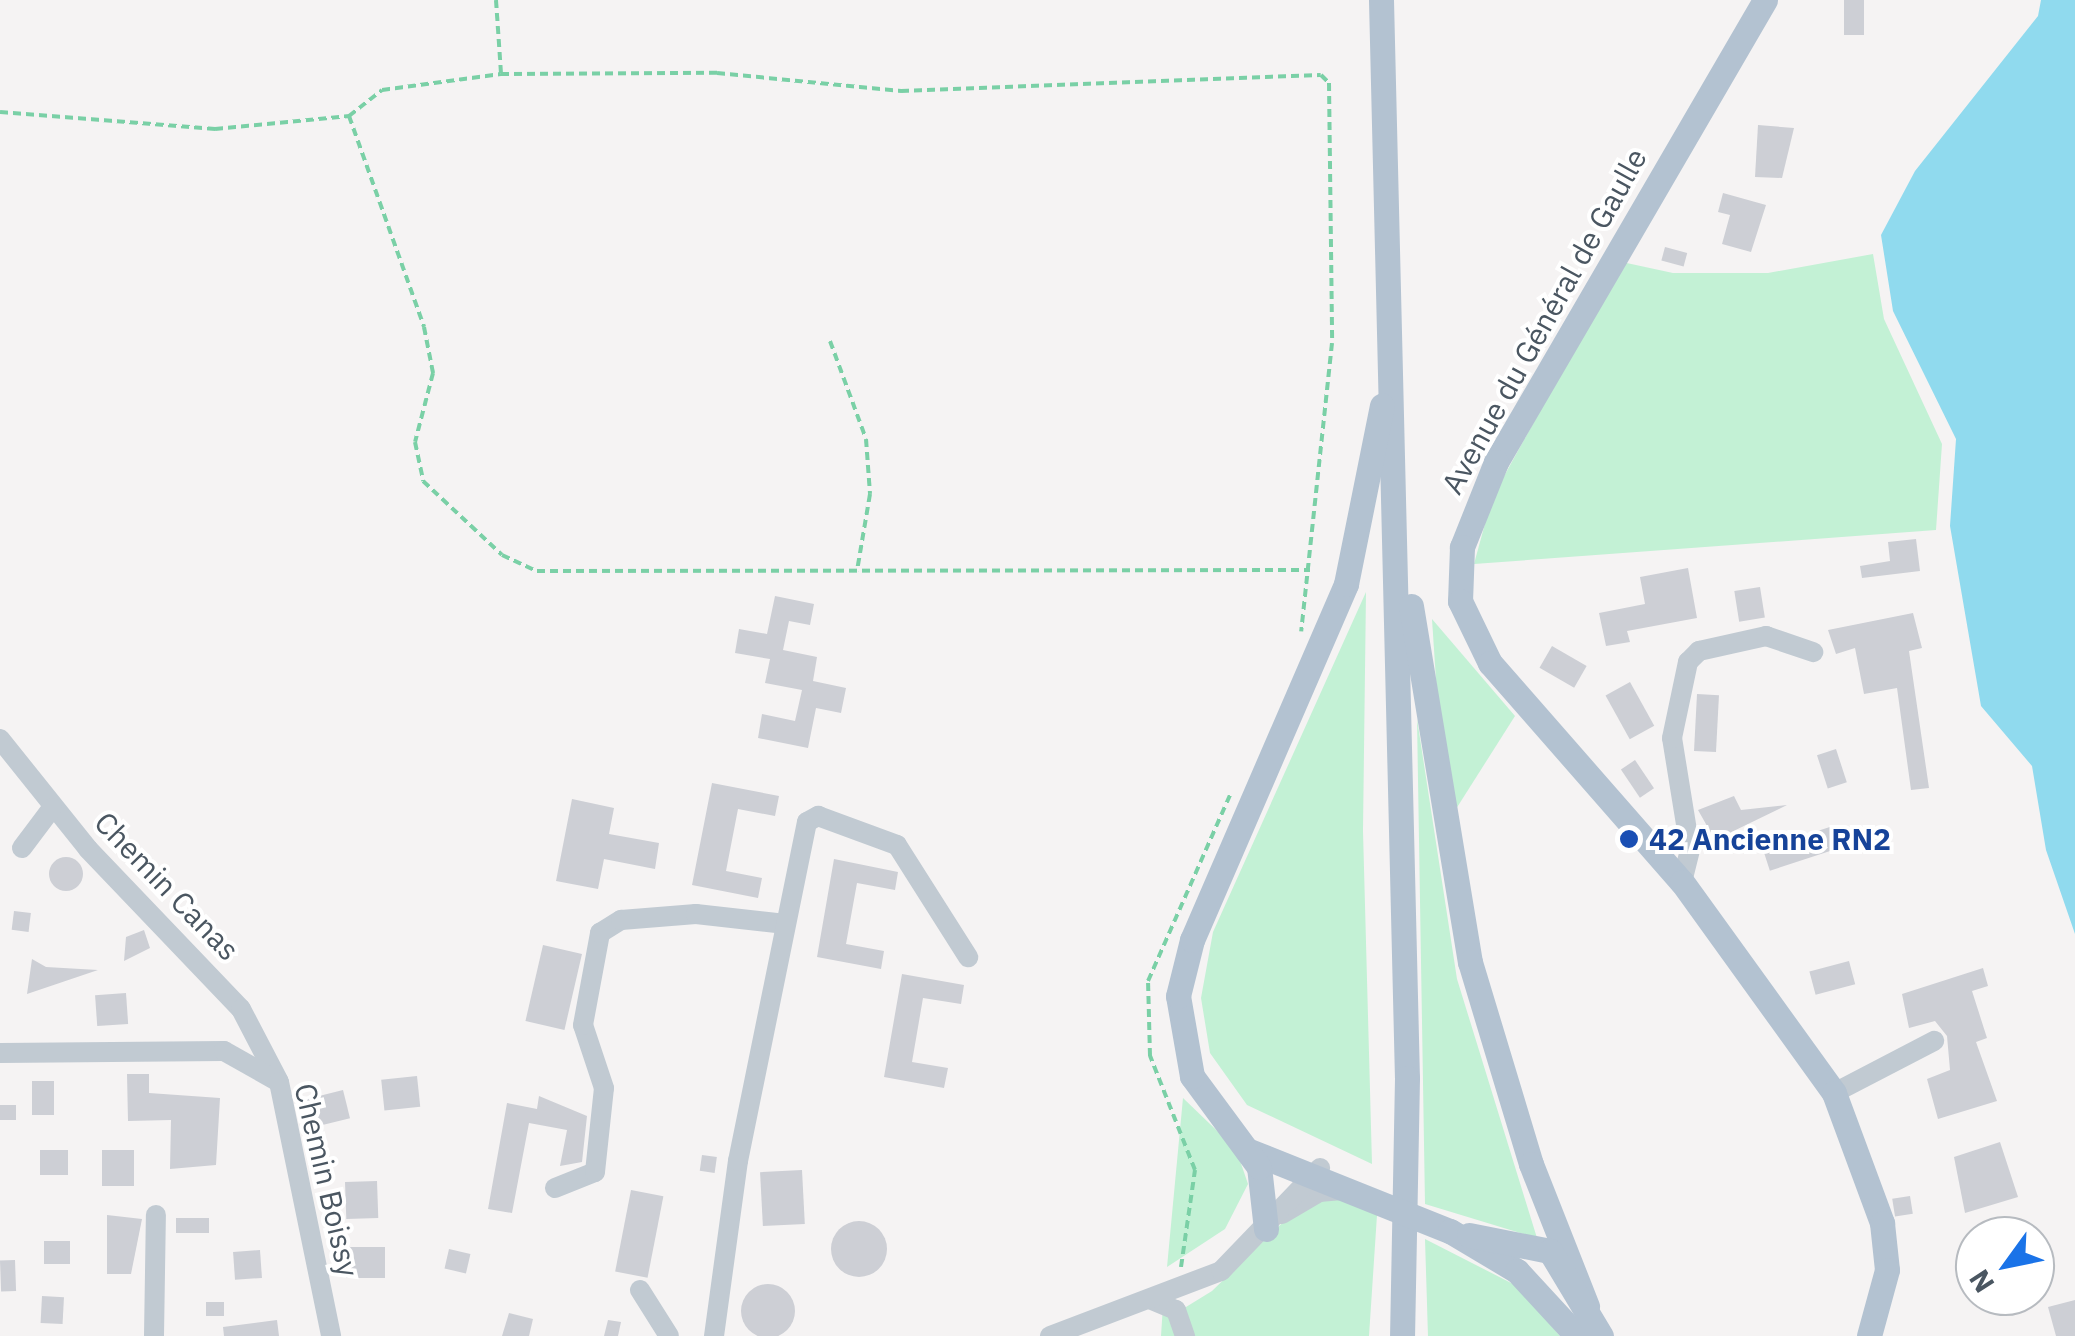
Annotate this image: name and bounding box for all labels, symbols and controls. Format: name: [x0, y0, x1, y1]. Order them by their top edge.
street label: Avenue du Général de Gaulle: [1434, 142, 1654, 500]
street label: Chemin Canas: [87, 804, 247, 968]
place label: 42 Ancienne RN2: [1649, 821, 1891, 857]
marker: 42 Ancienne RN2: [1618, 828, 1640, 850]
street label: Chemin Boissy: [287, 1080, 367, 1280]
north arrow: [1955, 1216, 2055, 1316]
text: N: [1960, 1263, 2002, 1300]

